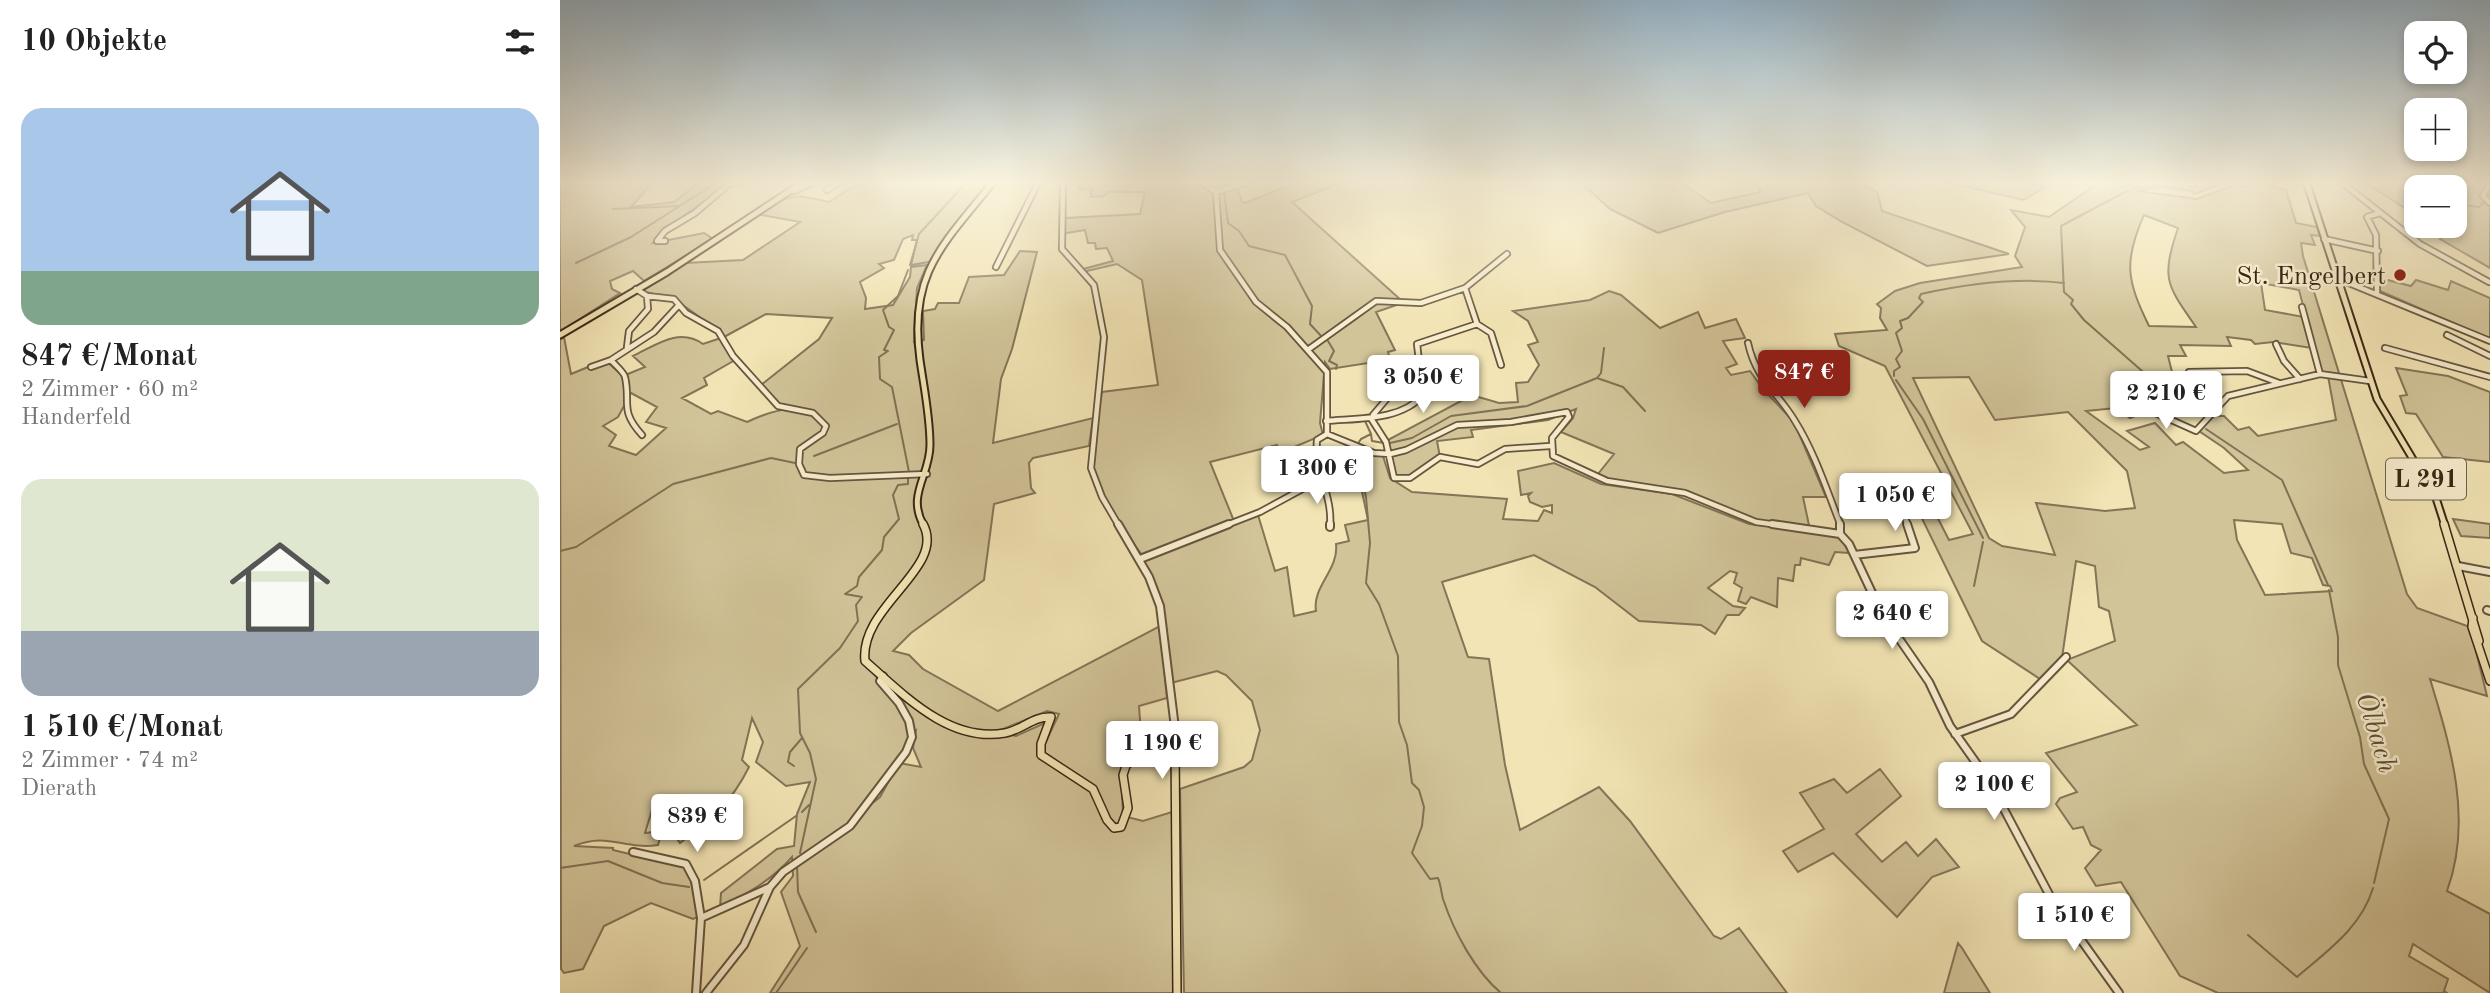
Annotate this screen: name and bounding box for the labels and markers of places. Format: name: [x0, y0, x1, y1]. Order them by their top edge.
place label: St. Engelbert: [2236, 264, 2386, 290]
marker: St. Engelbert: [2392, 267, 2408, 283]
pin: 847 €: [1755, 350, 1853, 410]
pin: 3 050 €: [1358, 356, 1488, 415]
pin: 2 210 €: [2101, 372, 2231, 431]
pin: 1 300 €: [1252, 447, 1382, 506]
pin: 1 050 €: [1830, 474, 1960, 533]
pin: 2 640 €: [1827, 592, 1957, 651]
pin: 1 190 €: [1097, 722, 1227, 781]
pin: 2 100 €: [1929, 762, 2059, 822]
pin: 839 €: [648, 794, 746, 854]
pin: 1 510 €: [2009, 894, 2139, 953]

